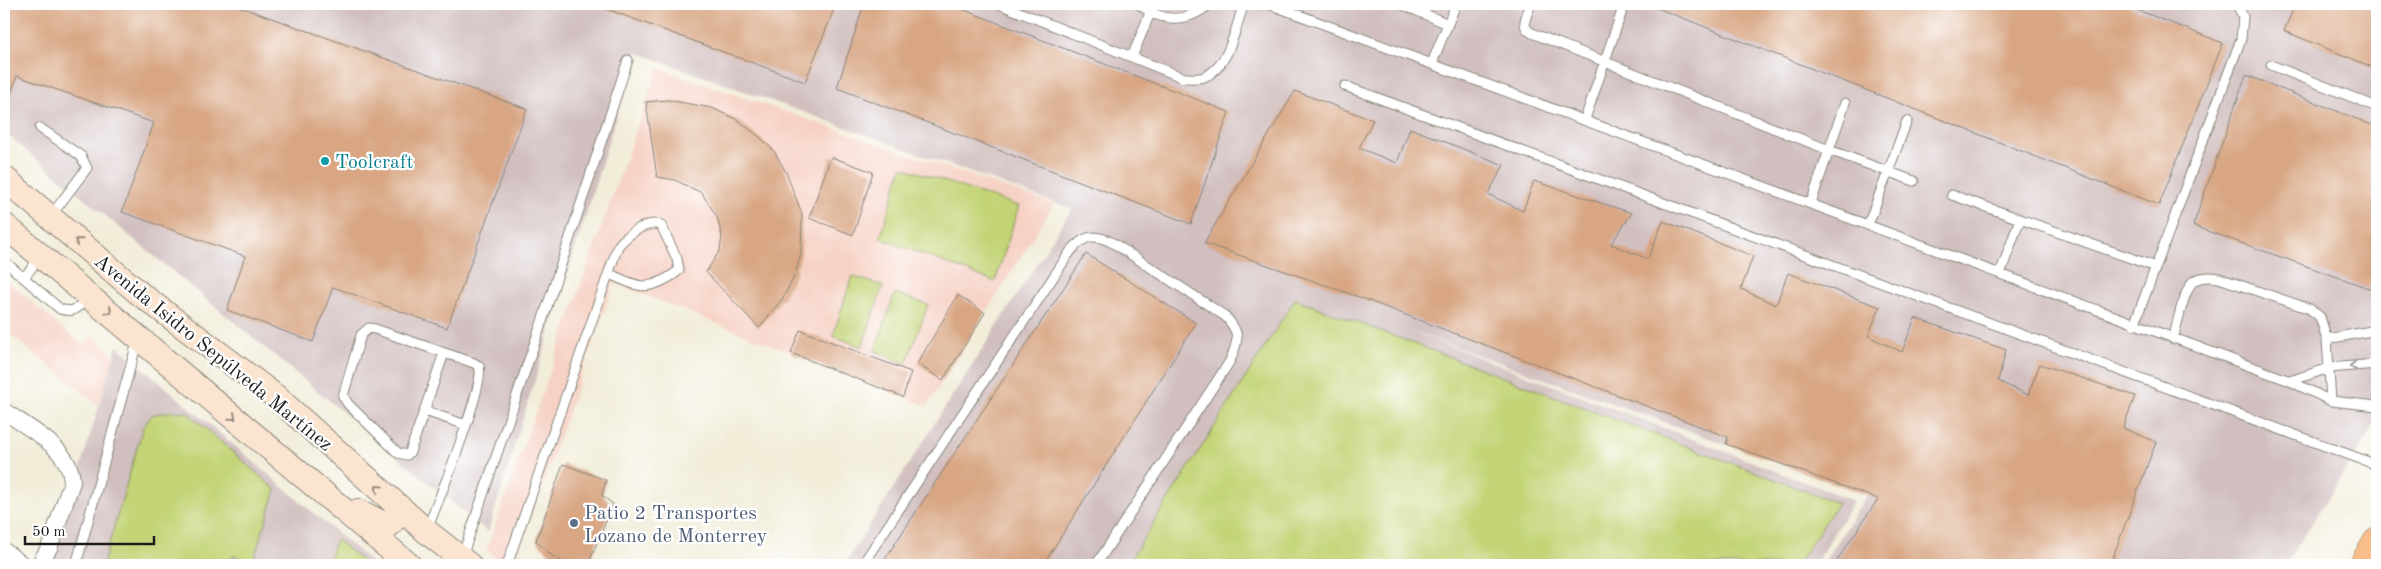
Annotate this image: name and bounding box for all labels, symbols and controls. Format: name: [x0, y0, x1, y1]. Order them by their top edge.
place label: Toolcraft: [335, 153, 414, 173]
marker: Toolcraft: [319, 155, 331, 167]
one-way arrow: [74, 237, 83, 246]
street label: Avenida Isidro Sepúlveda Martínez: [90, 251, 336, 456]
one-way arrow: [103, 306, 112, 315]
one-way arrow: [2349, 360, 2357, 371]
one-way arrow: [227, 411, 236, 420]
one-way arrow: [375, 485, 384, 494]
place label: Patio 2 Transportes Lozano de Monterrey: [584, 504, 768, 547]
scale bar: [25, 514, 154, 546]
marker: Patio 2 Transportes Lozano de Monterrey: [568, 517, 580, 529]
text: 50 m: [32, 525, 66, 540]

